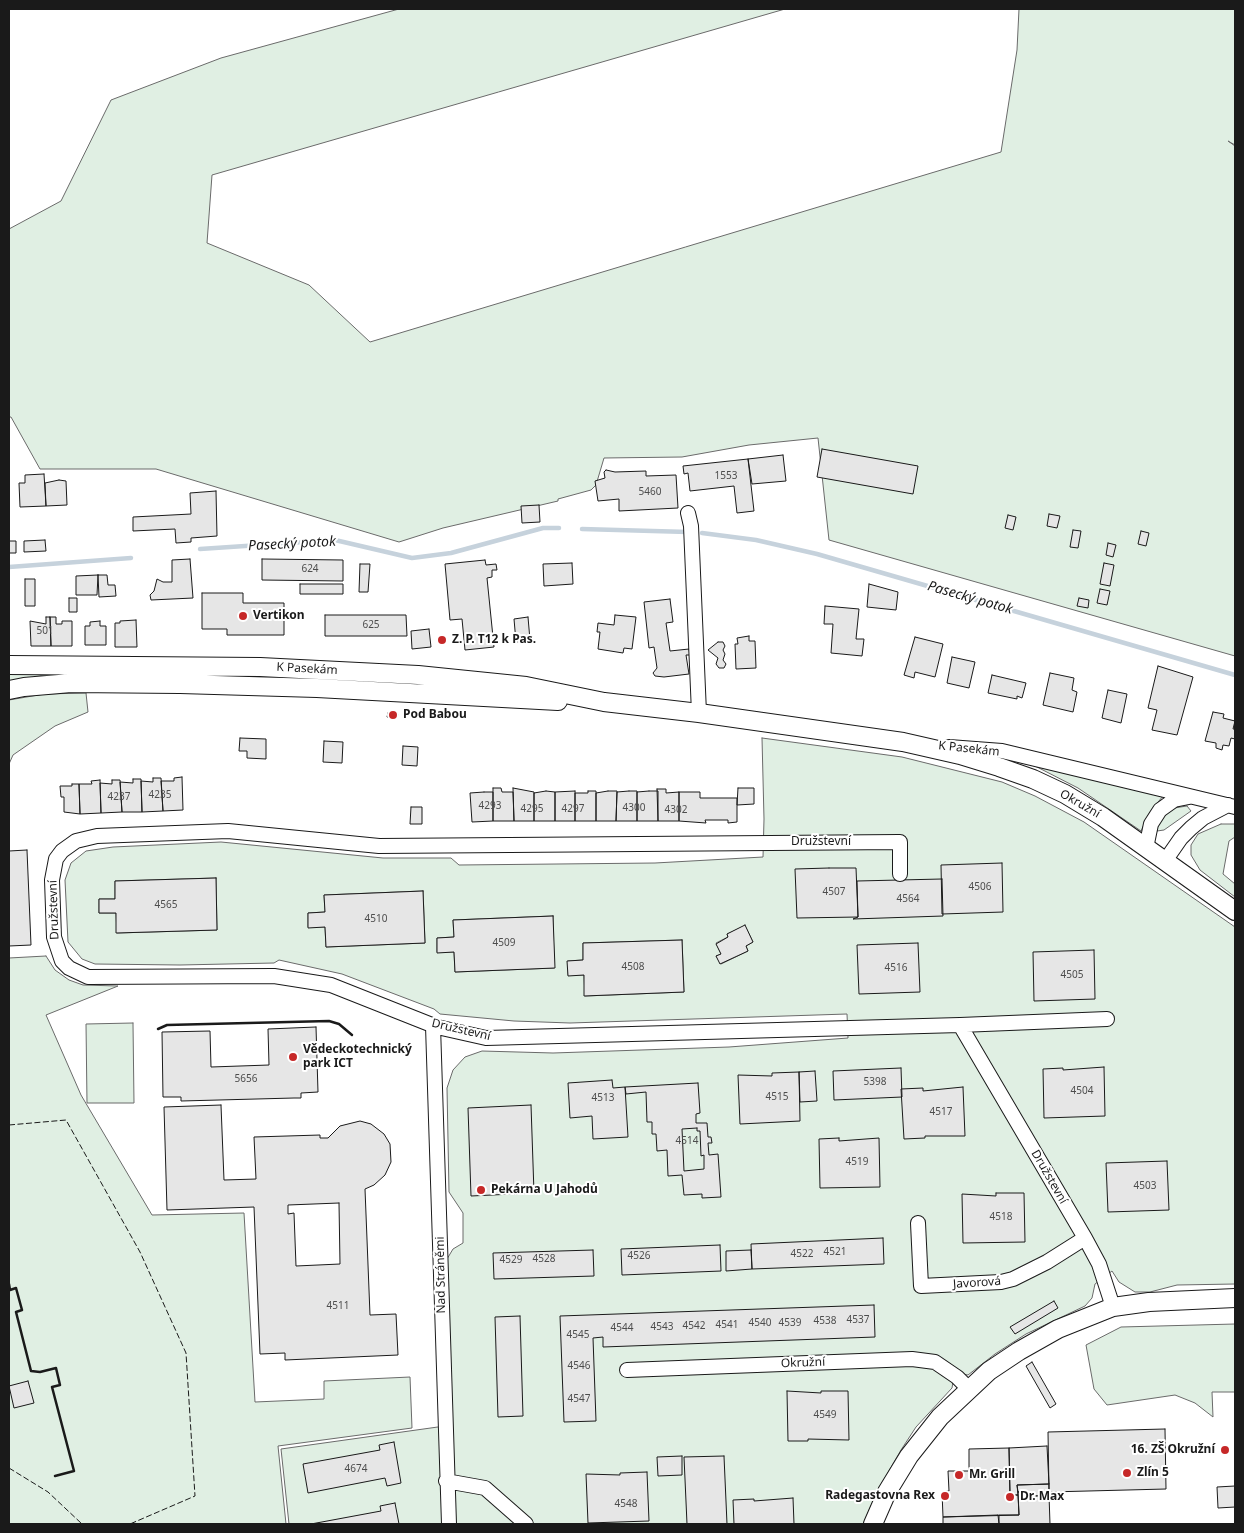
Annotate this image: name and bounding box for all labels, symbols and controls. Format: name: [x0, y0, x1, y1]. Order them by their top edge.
house number: 1553: [715, 470, 737, 482]
house number: 5460: [639, 486, 661, 498]
water label: Pasecký potok: [248, 533, 336, 555]
house number: 624: [301, 563, 319, 575]
water label: Pasecký potok: [925, 578, 1015, 618]
place label: Vertikon: [253, 609, 305, 623]
marker: Vertikon: [237, 610, 249, 622]
house number: 625: [362, 619, 380, 631]
house number: 501: [36, 625, 54, 637]
place label: Z. P. T12 k Pas.: [452, 633, 536, 647]
marker: Z. P. T12 k Pas.: [436, 634, 448, 646]
street label: K Pasekám: [276, 660, 338, 678]
place label: Pod Babou: [403, 708, 467, 722]
marker: Pod Babou: [387, 709, 399, 721]
street label: K Pasekám: [938, 739, 1000, 759]
street label: Okružní: [1057, 787, 1103, 821]
house number: 4235: [149, 789, 171, 801]
house number: 4237: [108, 791, 130, 803]
house number: 4293: [479, 800, 501, 812]
house number: 4300: [623, 802, 645, 814]
house number: 4295: [521, 803, 543, 815]
house number: 4297: [562, 803, 584, 815]
house number: 4302: [665, 804, 687, 816]
street label: Družstevní: [791, 835, 851, 849]
street label: Družstevní: [46, 880, 62, 940]
house number: 4506: [969, 881, 991, 893]
house number: 4507: [823, 886, 845, 898]
house number: 4564: [897, 893, 919, 905]
house number: 4565: [155, 899, 177, 911]
house number: 4510: [365, 913, 387, 925]
house number: 4509: [493, 937, 515, 949]
house number: 4508: [622, 961, 644, 973]
house number: 4516: [885, 962, 907, 974]
house number: 4505: [1061, 969, 1083, 981]
street label: Družstevní: [430, 1016, 492, 1044]
place label: Vědeckotechnický park ICT: [303, 1043, 412, 1071]
marker: Vědeckotechnický park ICT: [287, 1051, 299, 1063]
house number: 5656: [235, 1073, 257, 1085]
house number: 5398: [864, 1076, 886, 1088]
house number: 4504: [1071, 1085, 1093, 1097]
house number: 4515: [766, 1091, 788, 1103]
house number: 4513: [592, 1092, 614, 1104]
house number: 4517: [930, 1106, 952, 1118]
house number: 4514: [676, 1135, 698, 1147]
street label: Družstevní: [1028, 1147, 1070, 1207]
house number: 4519: [846, 1156, 868, 1168]
house number: 4503: [1134, 1180, 1156, 1192]
place label: Pekárna U Jahodů: [491, 1183, 598, 1197]
marker: Pekárna U Jahodů: [475, 1184, 487, 1196]
house number: 4518: [990, 1211, 1012, 1223]
street label: Nad Stráněmi: [433, 1236, 449, 1314]
house number: 4521: [824, 1246, 846, 1258]
house number: 4522: [791, 1248, 813, 1260]
house number: 4526: [628, 1250, 650, 1262]
house number: 4528: [533, 1253, 555, 1265]
house number: 4529: [500, 1254, 522, 1266]
street label: Javorová: [953, 1274, 1001, 1292]
house number: 4511: [327, 1300, 349, 1312]
house number: 4537: [847, 1314, 869, 1326]
house number: 4538: [814, 1315, 836, 1327]
house number: 4540: [749, 1317, 771, 1329]
house number: 4539: [779, 1317, 801, 1329]
house number: 4541: [716, 1319, 738, 1331]
house number: 4542: [683, 1320, 705, 1332]
house number: 4543: [651, 1321, 673, 1333]
house number: 4544: [611, 1322, 633, 1334]
house number: 4545: [567, 1329, 589, 1341]
street label: Okružní: [781, 1355, 825, 1371]
house number: 4546: [568, 1360, 590, 1372]
house number: 4547: [568, 1393, 590, 1405]
house number: 4549: [814, 1409, 836, 1421]
place label: 16. ZŠ Okružní: [1131, 1443, 1215, 1457]
marker: 16. ZŠ Okružní: [1219, 1444, 1231, 1456]
house number: 4674: [345, 1463, 367, 1475]
place label: Zlín 5: [1137, 1466, 1169, 1480]
marker: Zlín 5: [1121, 1467, 1133, 1479]
place label: Mr. Grill: [969, 1468, 1015, 1482]
marker: Mr. Grill: [953, 1469, 965, 1481]
place label: Radegastovna Rex: [825, 1489, 935, 1503]
marker: Radegastovna Rex: [939, 1490, 951, 1502]
place label: Dr. Max: [1020, 1490, 1064, 1504]
marker: Dr. Max: [1004, 1491, 1016, 1503]
house number: 4548: [615, 1498, 637, 1510]

